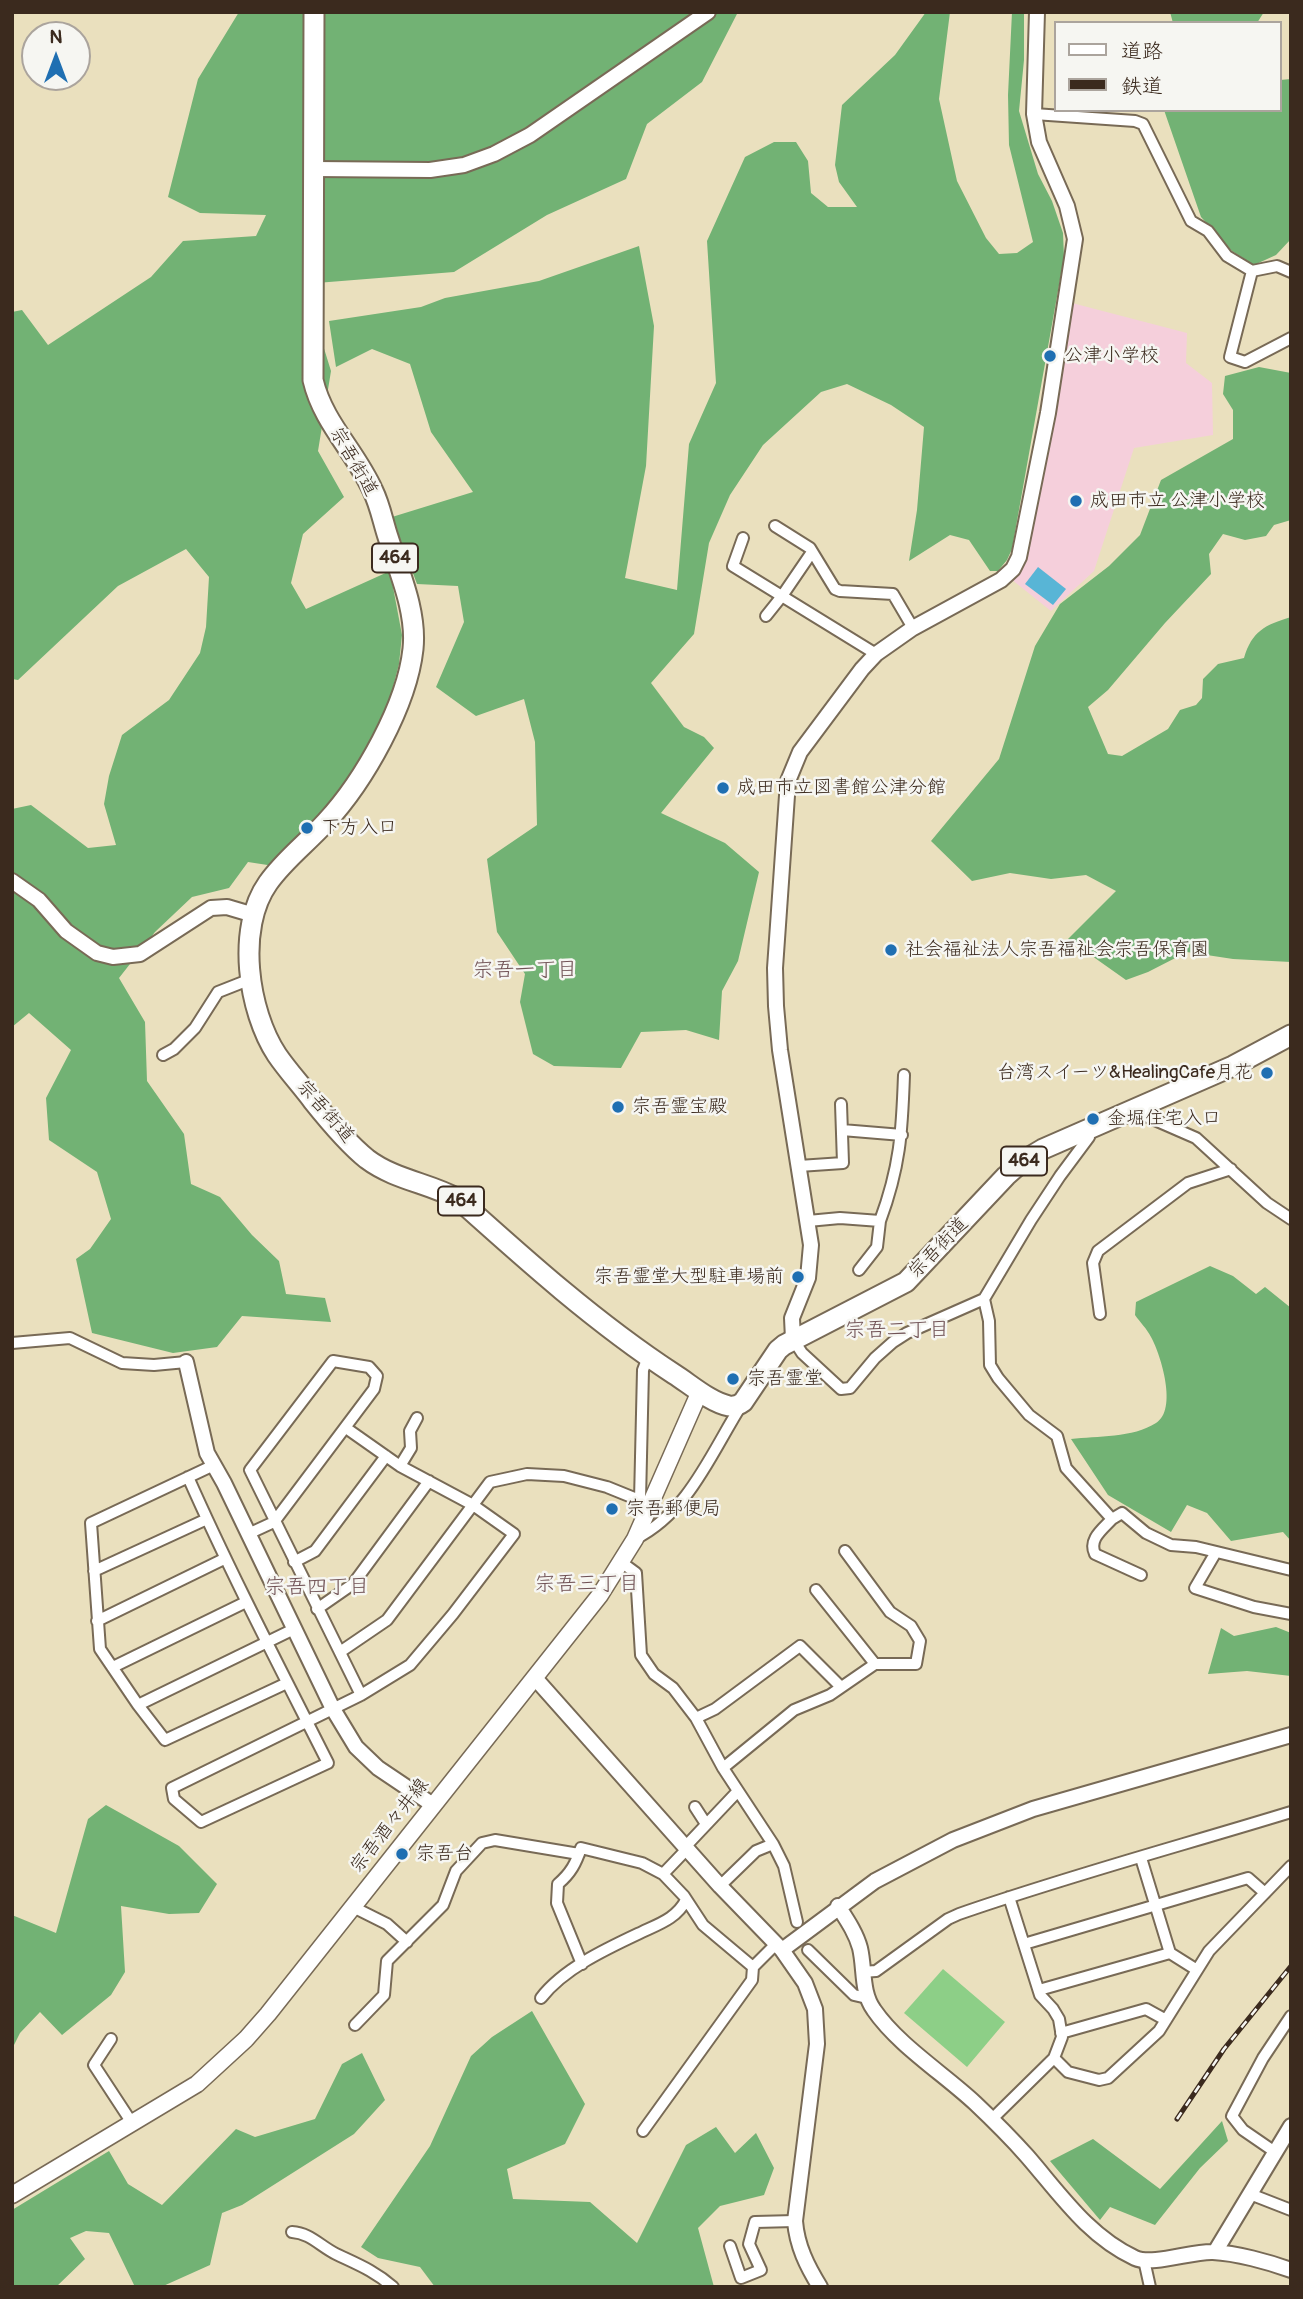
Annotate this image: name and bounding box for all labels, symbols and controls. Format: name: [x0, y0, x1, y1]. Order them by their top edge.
north arrow: [21, 21, 91, 91]
legend: [1054, 21, 1282, 112]
text: N: [50, 25, 62, 49]
text: 道路: [1121, 38, 1163, 65]
text: 鉄道: [1121, 73, 1163, 100]
place label: 公津小学校: [1064, 345, 1159, 367]
marker: 公津小学校: [1042, 348, 1058, 364]
street label: 宗吾街道: [324, 423, 382, 501]
place label: 成田市立 公津小学校: [1090, 490, 1265, 512]
marker: 成田市立 公津小学校: [1068, 493, 1084, 509]
road number: 464: [372, 544, 418, 572]
place label: 成田市立図書館公津分館: [737, 777, 946, 799]
marker: 成田市立図書館公津分館: [715, 780, 731, 796]
place label: 下方入口: [321, 817, 397, 839]
marker: 下方入口: [299, 820, 315, 836]
place label: 社会福祉法人宗吾福祉会宗吾保育園: [905, 939, 1209, 961]
marker: 社会福祉法人宗吾福祉会宗吾保育園: [883, 942, 899, 958]
district label: 宗吾一丁目: [473, 958, 577, 984]
place label: 台湾スイーツ&HealingCafe月花: [997, 1062, 1253, 1084]
marker: 台湾スイーツ&HealingCafe月花: [1259, 1065, 1275, 1081]
street label: 宗吾街道: [291, 1076, 359, 1148]
place label: 宗吾霊宝殿: [632, 1096, 727, 1118]
marker: 宗吾霊宝殿: [610, 1099, 626, 1115]
place label: 金堀住宅入口: [1107, 1108, 1221, 1130]
marker: 金堀住宅入口: [1085, 1111, 1101, 1127]
road number: 464: [1001, 1146, 1047, 1176]
road number: 464: [438, 1186, 484, 1216]
street label: 宗吾街道: [904, 1213, 974, 1283]
place label: 宗吾霊堂大型駐車場前: [594, 1266, 784, 1288]
marker: 宗吾霊堂大型駐車場前: [790, 1269, 806, 1285]
district label: 宗吾二丁目: [845, 1318, 949, 1344]
place label: 宗吾霊堂: [747, 1368, 823, 1390]
marker: 宗吾霊堂: [725, 1371, 741, 1387]
place label: 宗吾郵便局: [626, 1498, 721, 1520]
marker: 宗吾郵便局: [604, 1501, 620, 1517]
district label: 宗吾三丁目: [535, 1572, 639, 1598]
district label: 宗吾四丁目: [265, 1575, 369, 1601]
street label: 宗吾酒々井線: [346, 1774, 434, 1878]
place label: 宗吾台: [416, 1843, 473, 1865]
marker: 宗吾台: [394, 1846, 410, 1862]

